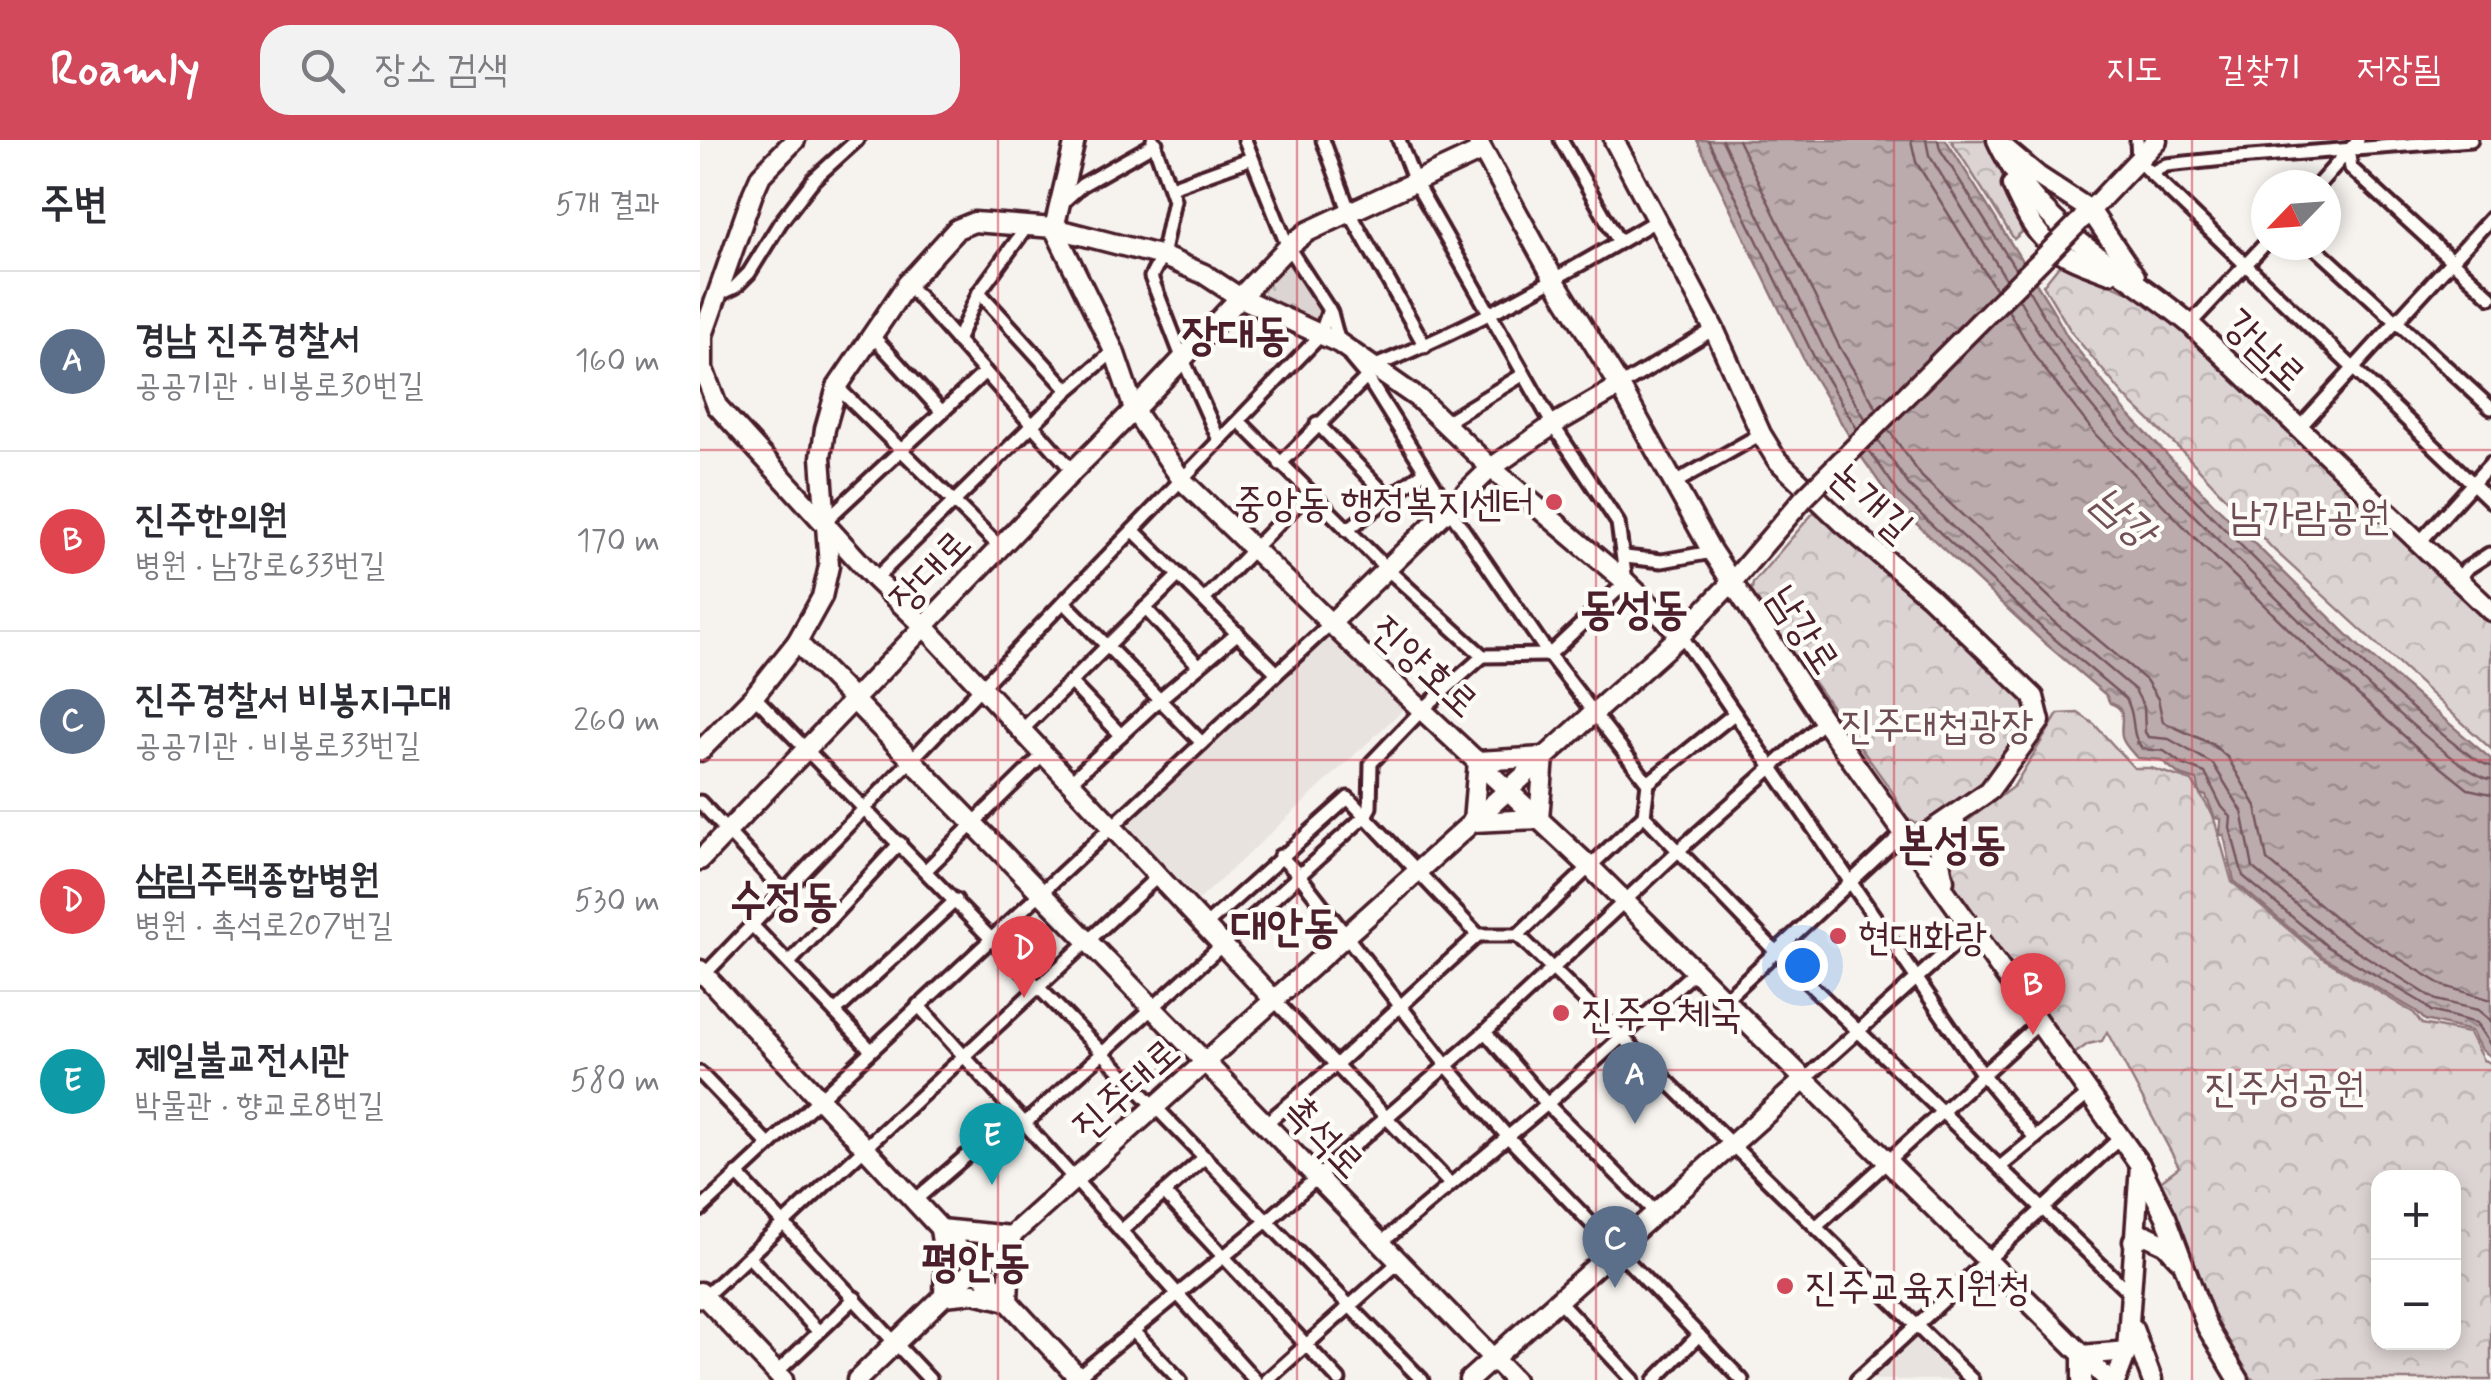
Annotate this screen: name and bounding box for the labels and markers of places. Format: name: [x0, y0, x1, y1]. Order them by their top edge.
place label: 중앙동 행정복지센터: [1234, 479, 1534, 531]
marker: 중앙동 행정복지센터: [1543, 491, 1565, 513]
place label: 현대화랑: [1858, 913, 1987, 965]
pin: D: [992, 916, 1056, 998]
marker: 현대화랑: [1827, 925, 1849, 947]
pin: B: [2000, 952, 2066, 1035]
place label: 진주우체국: [1581, 990, 1742, 1042]
marker: 진주우체국: [1550, 1002, 1572, 1024]
pin: A: [1602, 1042, 1668, 1124]
pin: E: [960, 1102, 1024, 1185]
pin: C: [1582, 1206, 1648, 1288]
place label: 진주교육지원청: [1805, 1263, 2030, 1315]
marker: 진주교육지원청: [1774, 1275, 1796, 1297]

